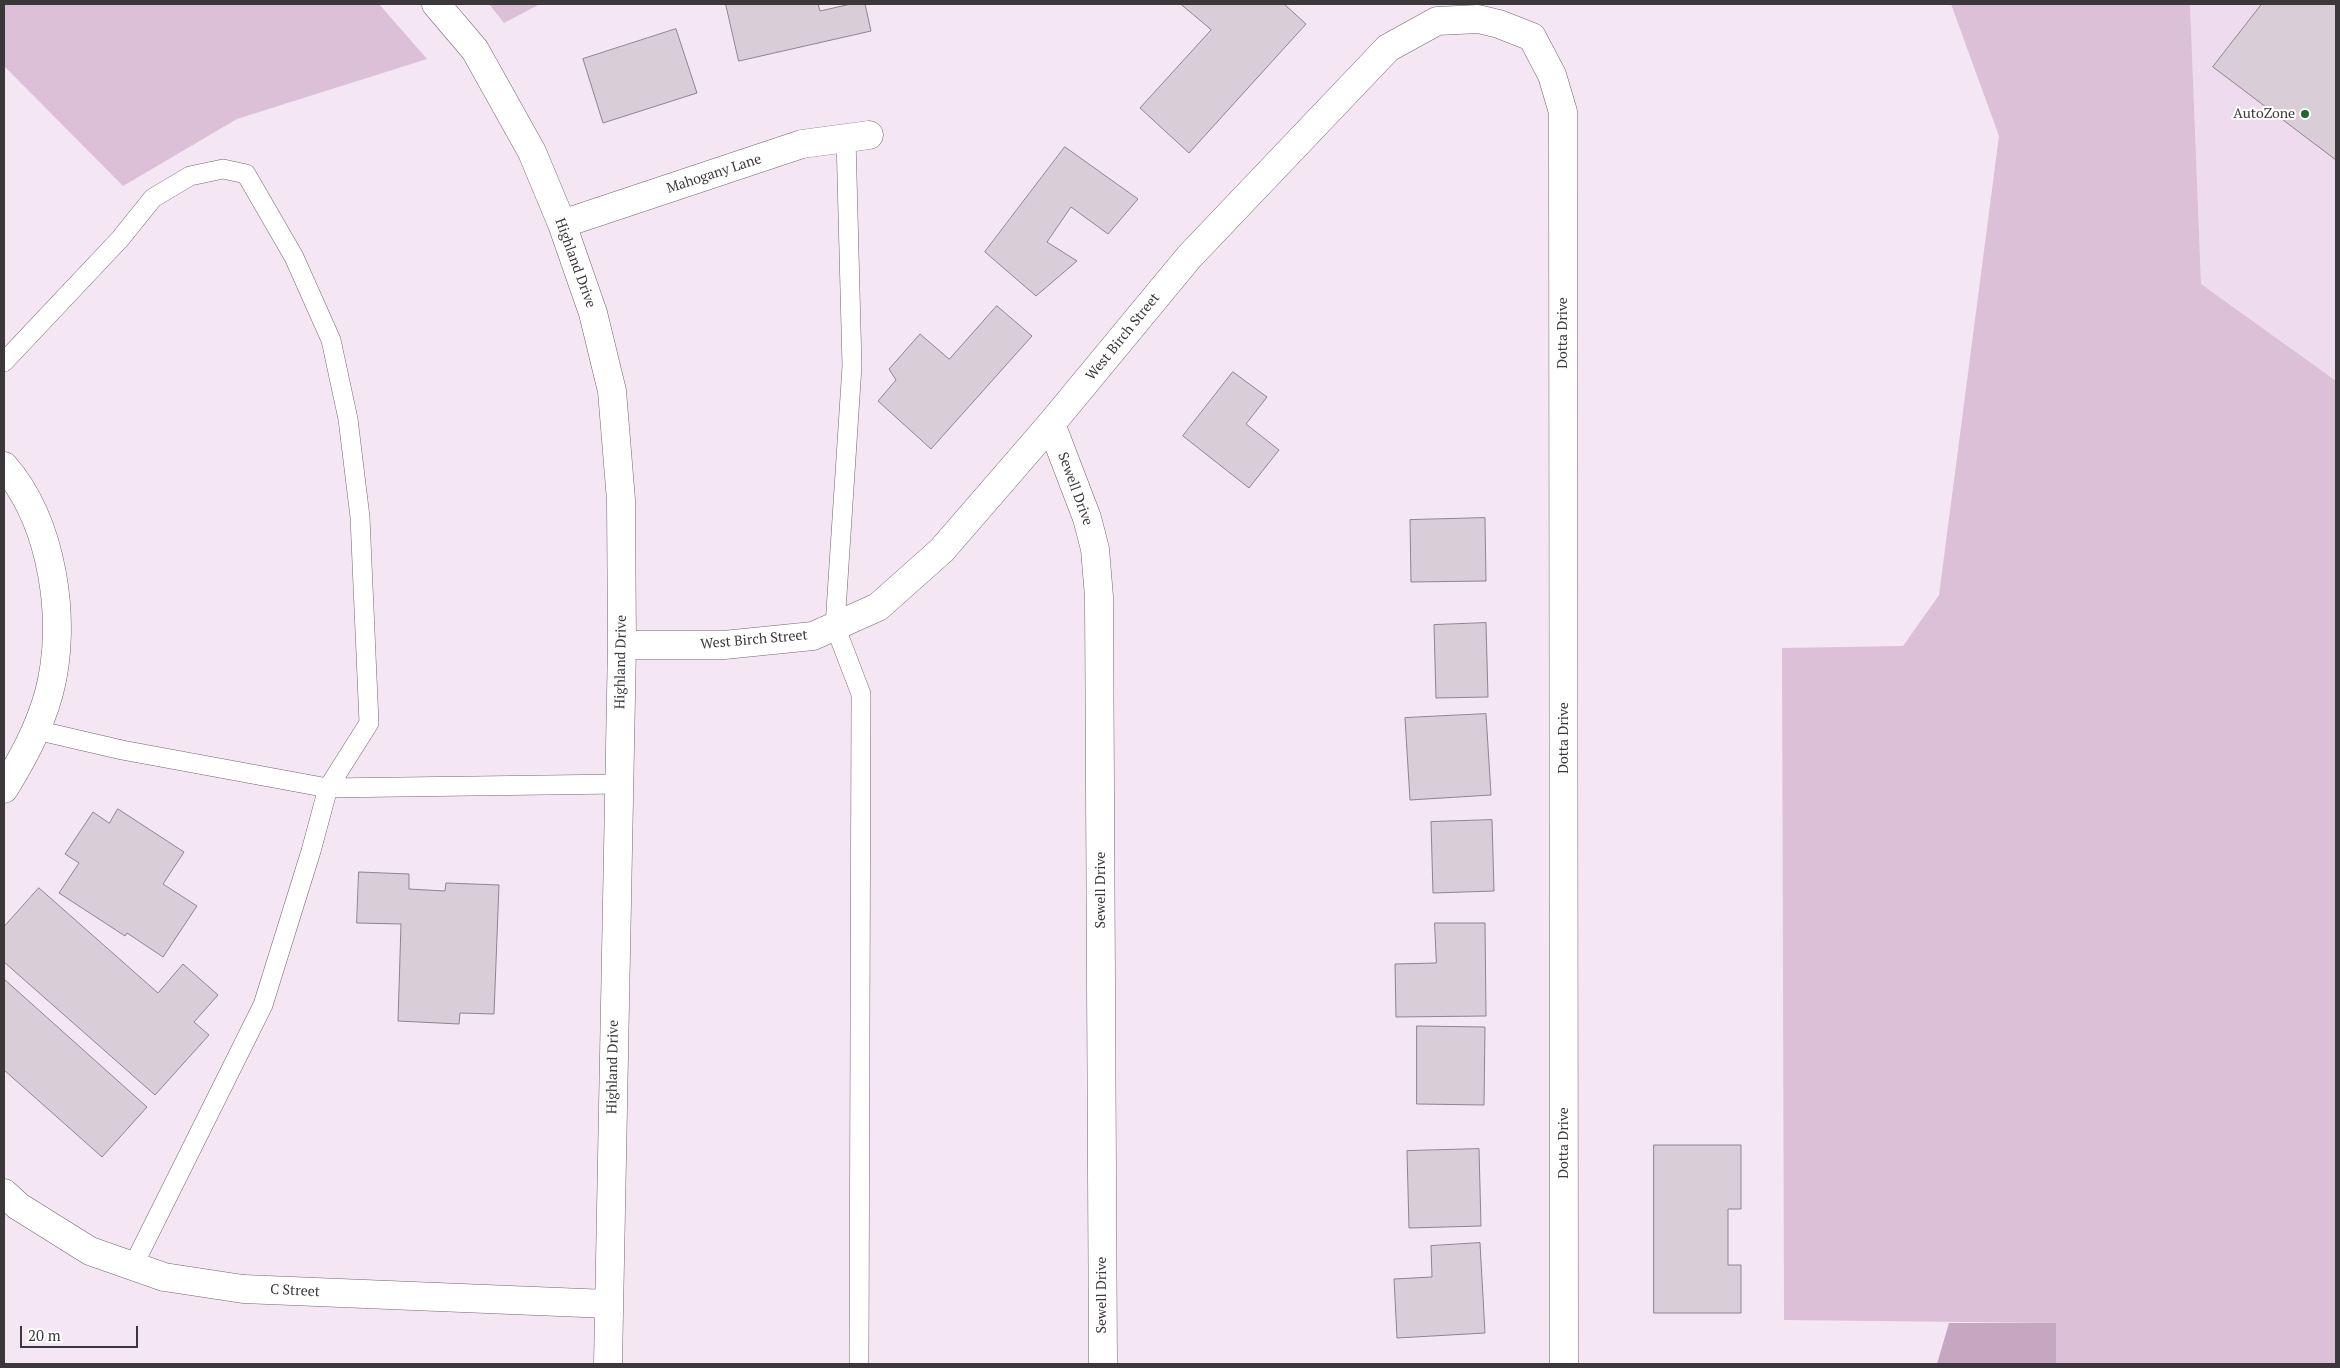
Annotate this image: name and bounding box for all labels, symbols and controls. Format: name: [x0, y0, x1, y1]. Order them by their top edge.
place label: AutoZone: [2233, 106, 2295, 122]
marker: AutoZone: [2299, 108, 2311, 120]
street label: Mahogany Lane: [665, 151, 763, 197]
street label: Highland Drive: [551, 216, 599, 310]
street label: West Birch Street: [1083, 290, 1163, 384]
street label: Dotta Drive: [1555, 297, 1571, 369]
street label: Sewell Drive: [1054, 450, 1096, 528]
street label: Highland Drive: [612, 615, 630, 709]
street label: West Birch Street: [700, 627, 808, 653]
street label: Dotta Drive: [1556, 702, 1572, 774]
street label: Sewell Drive: [1093, 852, 1109, 928]
street label: Highland Drive: [604, 1020, 622, 1114]
street label: Dotta Drive: [1556, 1107, 1572, 1179]
street label: Sewell Drive: [1094, 1257, 1110, 1333]
street label: C Street: [270, 1281, 320, 1301]
scale bar: [22, 1316, 140, 1348]
text: 20 m: [28, 1325, 61, 1345]

